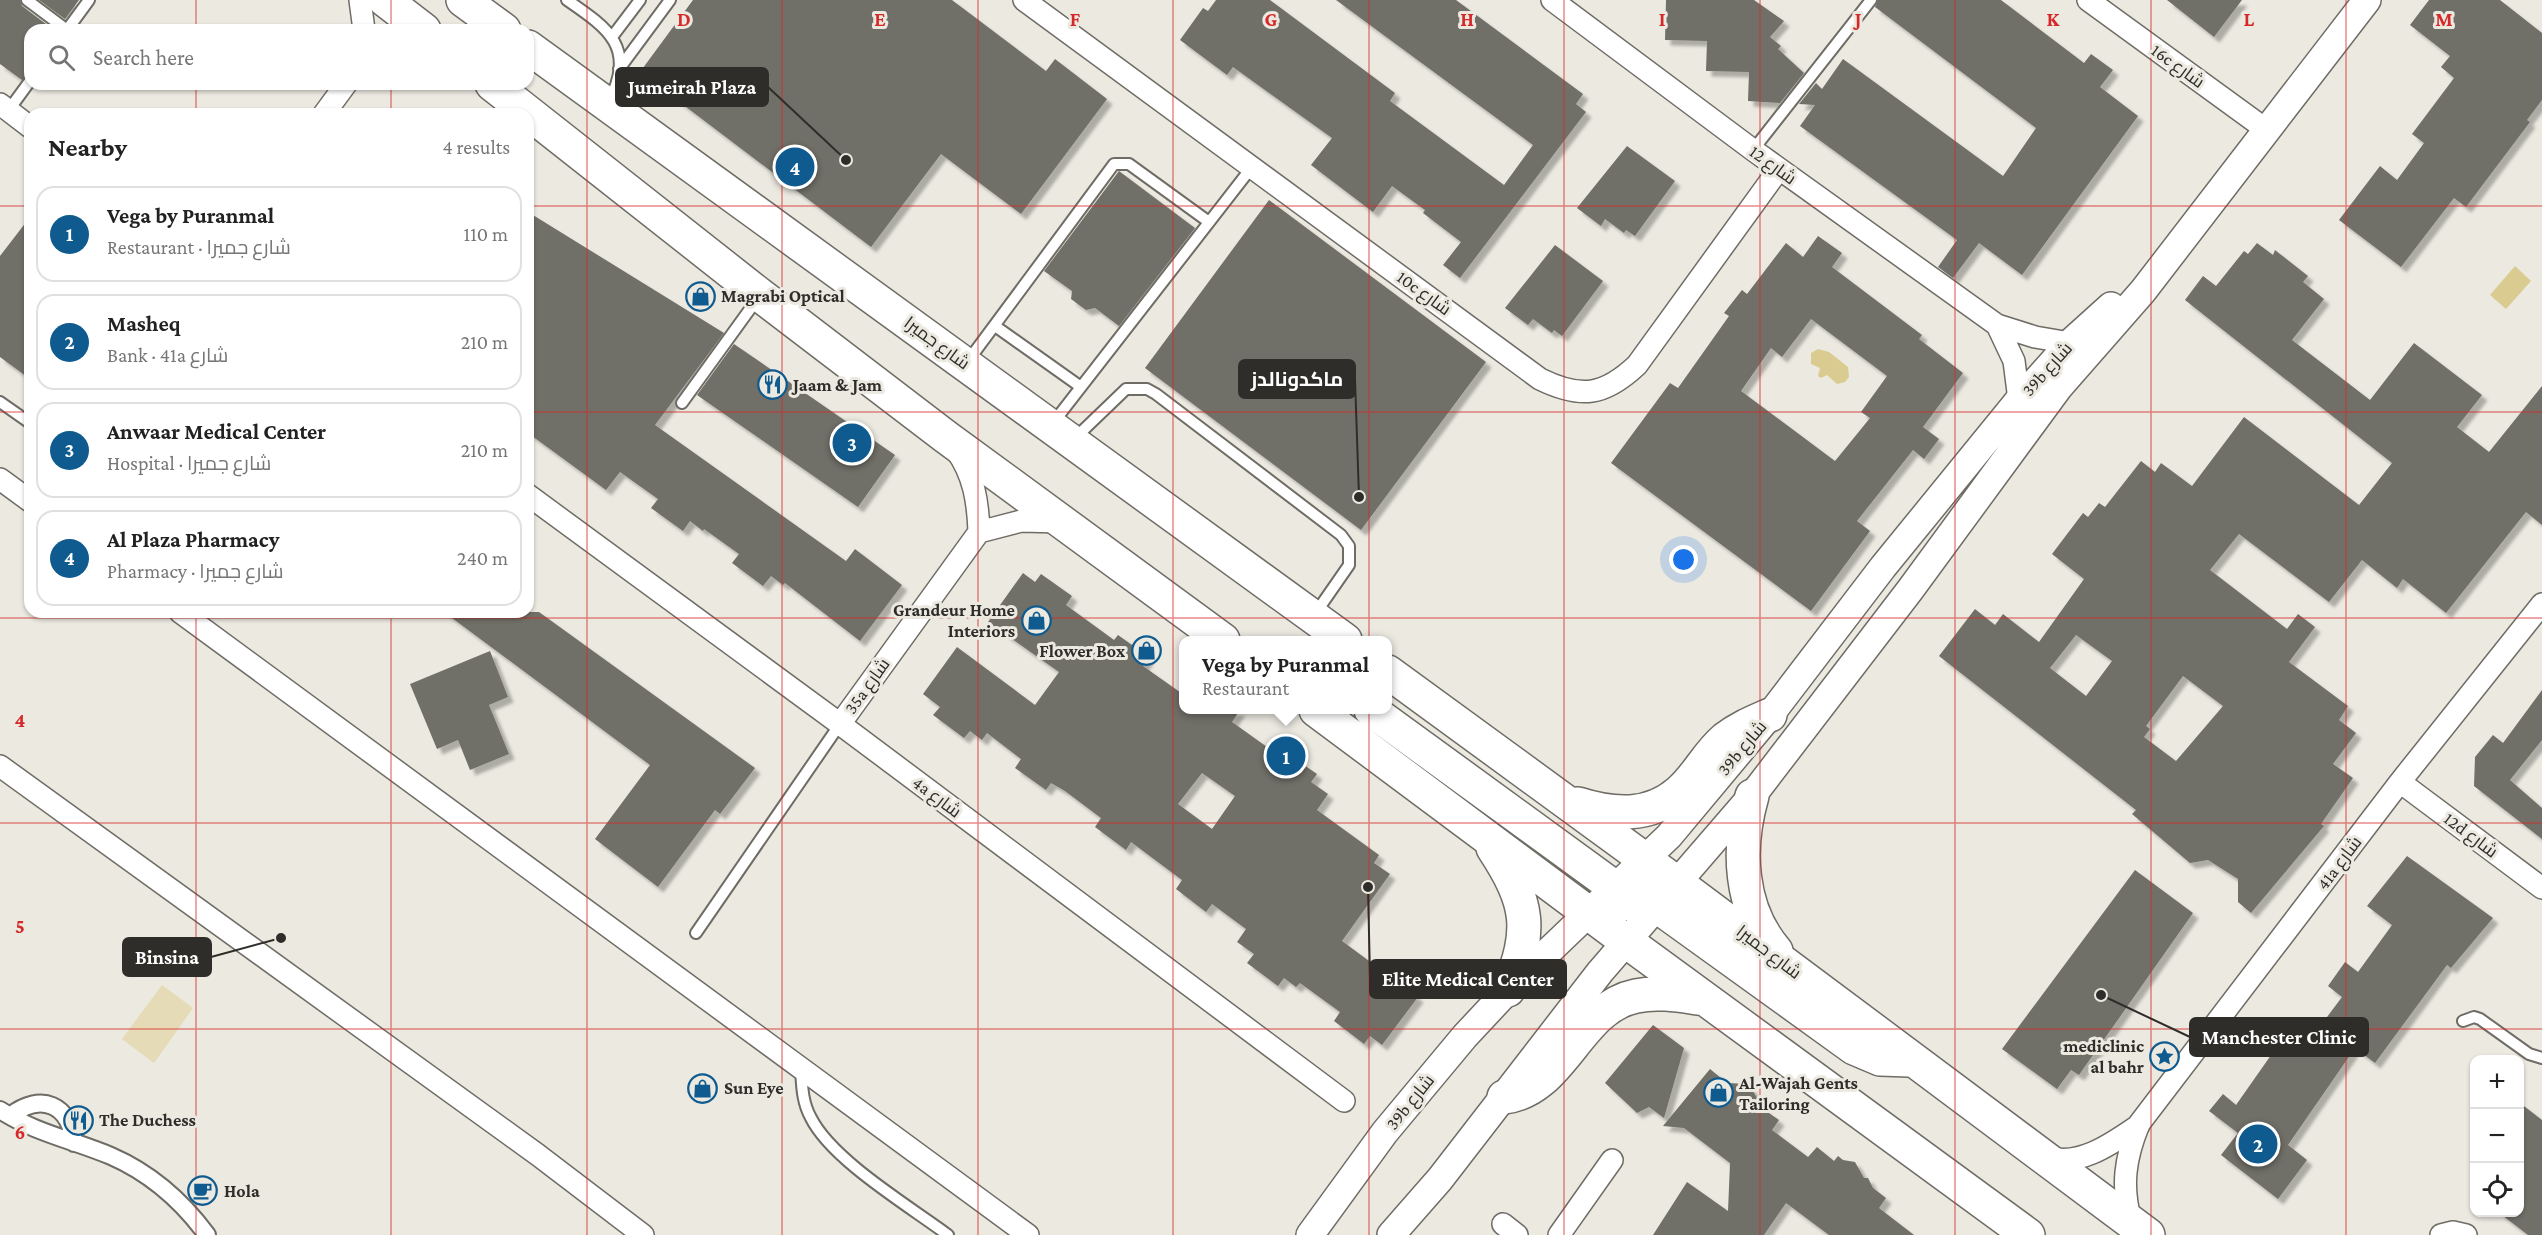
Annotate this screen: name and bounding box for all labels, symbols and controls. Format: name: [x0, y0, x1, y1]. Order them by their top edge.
text: D: [677, 8, 691, 30]
text: E: [874, 8, 886, 30]
text: F: [1070, 8, 1081, 30]
text: G: [1265, 8, 1278, 30]
text: H: [1460, 8, 1474, 30]
text: I: [1659, 8, 1666, 30]
text: J: [1853, 8, 1862, 30]
text: K: [2047, 8, 2061, 30]
text: L: [2244, 8, 2255, 30]
text: M: [2435, 8, 2453, 30]
search box: [24, 24, 534, 90]
street label: 16c شارع: [2146, 40, 2208, 94]
icon: search: [45, 41, 78, 74]
text: Search here: [93, 45, 194, 70]
callout: Jumeirah Plaza: [616, 68, 768, 106]
text: Jumeirah Plaza: [626, 76, 756, 98]
text: Nearby: [48, 133, 127, 162]
text: 4 results: [443, 136, 510, 158]
street label: شارع 12: [1745, 141, 1800, 190]
pin: 4: [776, 144, 814, 190]
text: Vega by Puranmal: [107, 203, 274, 228]
text: 1: [66, 223, 73, 245]
text: 110 m: [464, 223, 508, 245]
text: Restaurant · شارع جميرا: [107, 236, 291, 258]
street label: 10c شارع: [1392, 267, 1455, 321]
shop icon: Magrabi Optical: [684, 280, 716, 312]
place label: Magrabi Optical: [721, 286, 845, 306]
text: Masheq: [107, 311, 180, 336]
street label: شارع جميرا: [899, 313, 974, 375]
text: 2: [64, 331, 75, 353]
text: 210 m: [461, 331, 508, 353]
street label: 39b شارع: [2018, 338, 2078, 401]
text: Bank · 41a شارع: [107, 344, 228, 366]
callout: ماكدونالدز: [1239, 360, 1355, 398]
text: ماكدونالدز: [1250, 368, 1343, 391]
restaurant icon: Jaam & Jam: [756, 369, 788, 401]
place label: Jaam & Jam: [791, 375, 883, 395]
text: Anwaar Medical Center: [107, 419, 326, 444]
pin: 3: [832, 420, 872, 466]
text: 3: [65, 439, 74, 461]
text: 210 m: [461, 439, 508, 461]
text: Hospital · شارع جميرا: [107, 452, 271, 474]
text: Al Plaza Pharmacy: [107, 527, 279, 552]
your location: [1669, 545, 1698, 574]
text: 4: [64, 547, 75, 569]
text: 240 m: [457, 547, 508, 569]
text: Pharmacy · شارع جميرا: [107, 560, 284, 582]
place label: Grandeur Home Interiors: [893, 600, 1015, 641]
shop icon: Grandeur Home Interiors: [1020, 604, 1052, 636]
shop icon: Flower Box: [1130, 635, 1162, 667]
popup: [1179, 636, 1392, 714]
place label: Flower Box: [1039, 641, 1126, 661]
text: Vega by Puranmal: [1202, 652, 1369, 677]
street label: 35a شارع: [840, 654, 895, 719]
text: Restaurant: [1202, 677, 1289, 699]
text: 4: [15, 709, 26, 731]
street label: 39b شارع: [1713, 717, 1772, 781]
pin: 1: [1266, 734, 1306, 778]
street label: 4a شارع: [908, 772, 965, 823]
street label: 12d شارع: [2439, 808, 2502, 863]
street label: 41a شارع: [2312, 832, 2367, 895]
text: 5: [15, 915, 25, 937]
street label: شارع جميرا: [1731, 921, 1805, 984]
callout: Binsina: [123, 938, 211, 976]
text: Binsina: [135, 946, 199, 968]
callout: Elite Medical Center: [1370, 960, 1566, 998]
text: Elite Medical Center: [1382, 968, 1554, 990]
callout: Manchester Clinic: [2190, 1018, 2368, 1056]
text: Manchester Clinic: [2202, 1026, 2356, 1048]
place label: mediclinic al bahr: [2063, 1036, 2144, 1077]
place icon: mediclinic al bahr: [2149, 1040, 2181, 1072]
map controls: [2470, 1055, 2524, 1217]
button: +: [2470, 1055, 2524, 1109]
street label: 39b شارع: [1382, 1070, 1440, 1135]
shop icon: Sun Eye: [687, 1072, 719, 1104]
place label: Al-Wajah Gents Tailoring: [1738, 1073, 1858, 1114]
shop icon: Al-Wajah Gents Tailoring: [1702, 1077, 1734, 1109]
place label: Sun Eye: [724, 1078, 784, 1098]
restaurant icon: The Duchess: [62, 1104, 94, 1136]
button: −: [2470, 1109, 2524, 1163]
place label: The Duchess: [99, 1110, 196, 1130]
text: 6: [15, 1121, 25, 1143]
pin: 2: [2238, 1122, 2278, 1166]
button: locate: [2470, 1163, 2524, 1217]
cafe icon: Hola: [187, 1175, 219, 1207]
place label: Hola: [224, 1181, 260, 1201]

